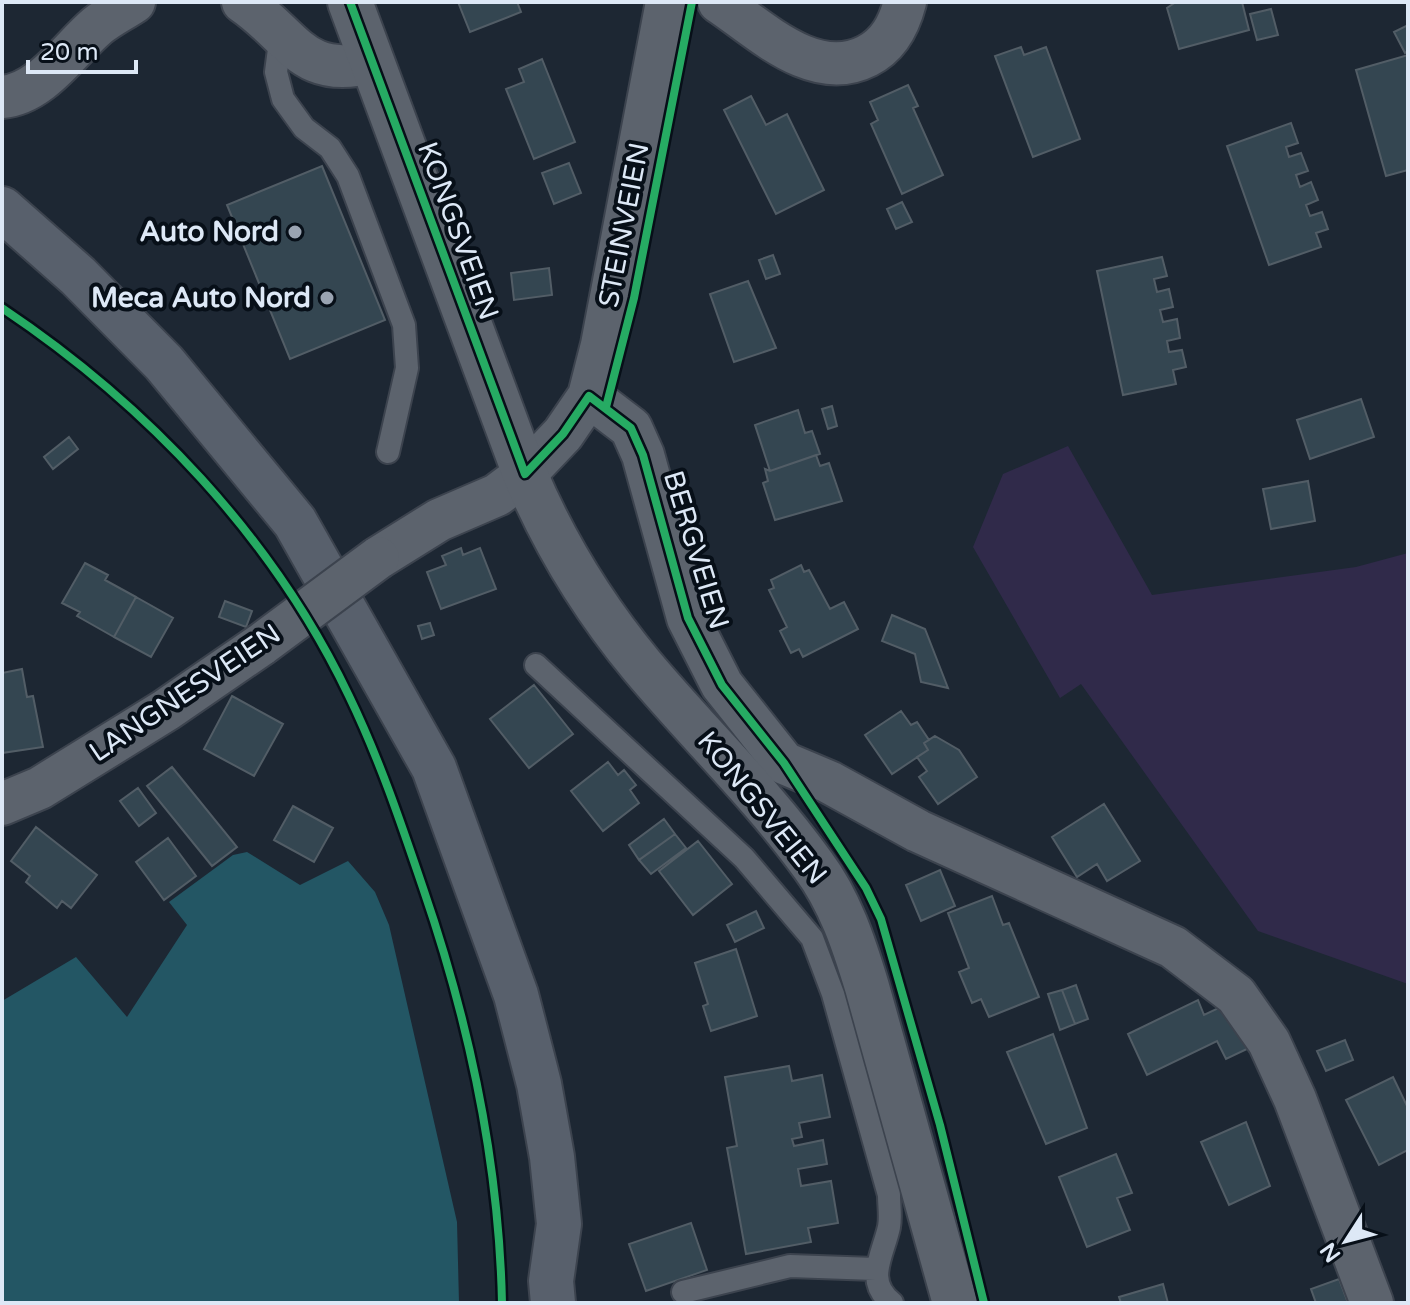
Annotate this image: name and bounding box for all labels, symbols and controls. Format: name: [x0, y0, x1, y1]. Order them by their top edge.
scale bar: [28, 24, 136, 74]
text: 20 m: [40, 38, 98, 67]
street label: KONGSVEIEN: [410, 137, 506, 325]
street label: STEINVEIEN: [591, 140, 657, 310]
place label: Auto Nord: [140, 215, 279, 249]
marker: Auto Nord: [286, 223, 304, 241]
place label: Meca Auto Nord: [91, 281, 311, 315]
marker: Meca Auto Nord: [318, 289, 336, 307]
street label: BERGVEIEN: [656, 467, 736, 633]
street label: LANGNESVEIEN: [83, 616, 287, 770]
street label: KONGSVEIEN: [690, 725, 834, 891]
north arrow: [1306, 1201, 1386, 1281]
text: N: [1315, 1237, 1346, 1267]

